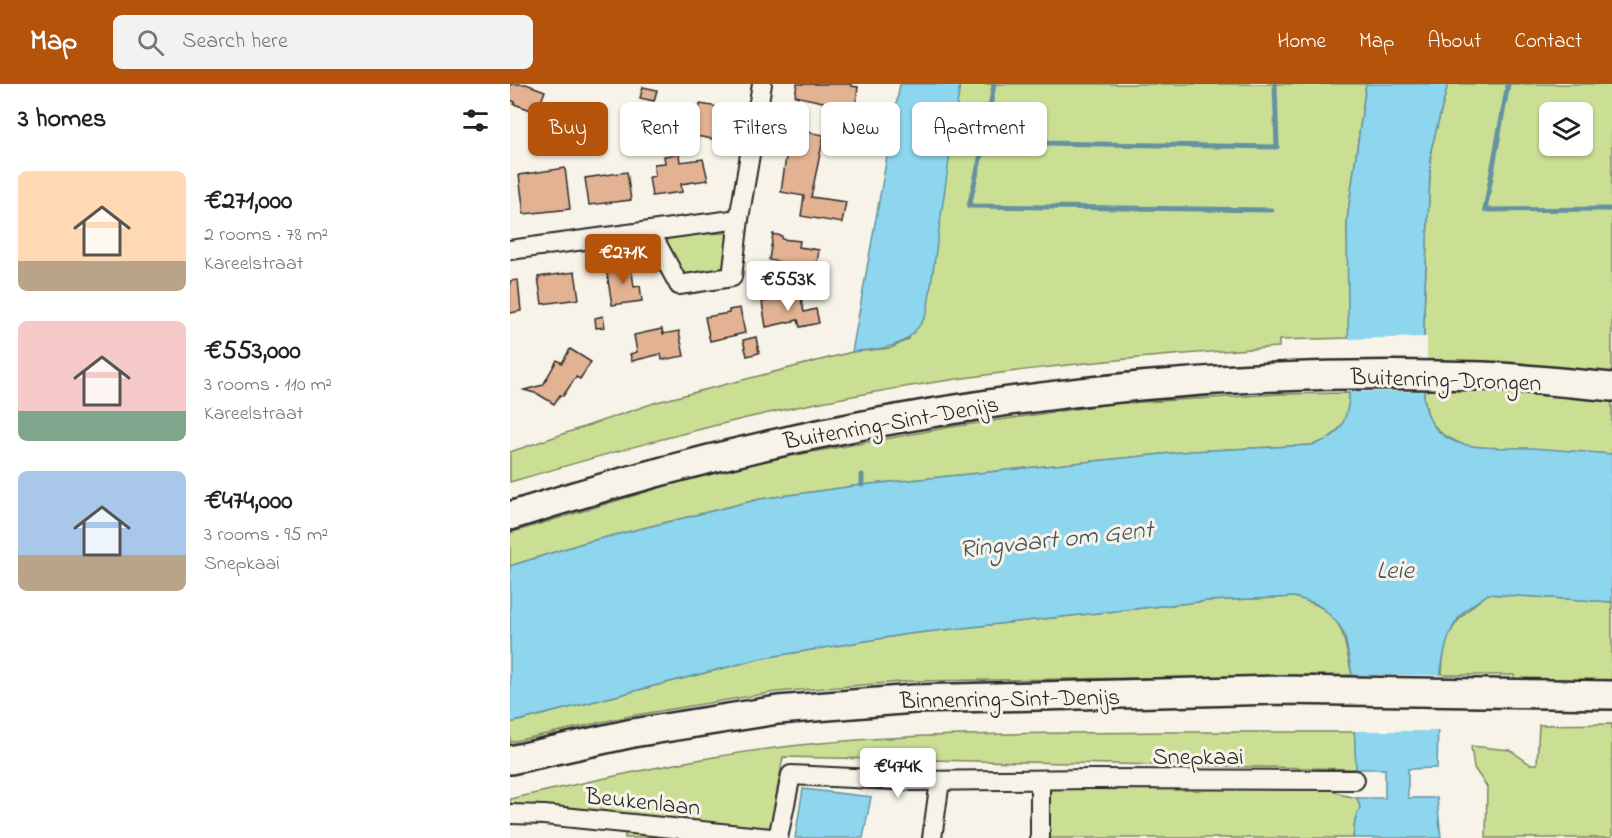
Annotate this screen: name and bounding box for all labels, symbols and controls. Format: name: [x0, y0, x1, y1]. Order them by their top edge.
search box: [113, 15, 533, 69]
text: Map: [30, 22, 77, 63]
icon: search: [134, 26, 167, 59]
text: Search here: [182, 26, 288, 58]
text: Home: [1277, 27, 1326, 57]
text: Map: [1359, 27, 1394, 57]
text: About: [1427, 27, 1481, 57]
text: Contact: [1514, 27, 1582, 57]
text: 3 homes: [18, 101, 106, 139]
chip: Buy: [528, 102, 608, 156]
chip: Rent: [620, 102, 700, 156]
chip: Filters: [712, 102, 809, 156]
chip: New: [821, 102, 900, 156]
chip: Apartment: [912, 102, 1047, 156]
map controls: [1539, 102, 1593, 156]
button: layers: [1539, 102, 1593, 156]
icon: filters: [459, 104, 492, 137]
text: €271,000: [204, 183, 292, 221]
icon: home: [66, 195, 138, 267]
text: 2 rooms · 78 m²: [204, 221, 328, 250]
pin: €271K: [581, 234, 665, 285]
text: €271K: [599, 239, 647, 268]
text: Kareelstraat: [204, 250, 303, 279]
pin: €553K: [746, 261, 830, 312]
text: €553K: [761, 266, 815, 295]
text: €553,000: [204, 333, 301, 371]
icon: home: [66, 345, 138, 417]
street label: Buitenring-Drongen: [1349, 361, 1542, 402]
text: 3 rooms · 110 m²: [204, 371, 332, 400]
street label: Buitenring-Sint-Denijs: [780, 388, 1002, 461]
text: Kareelstraat: [204, 400, 303, 429]
text: €474,000: [204, 483, 292, 521]
icon: home: [66, 495, 138, 567]
water label: Ringvaart om Gent: [958, 512, 1157, 570]
text: 3 rooms · 95 m²: [204, 521, 328, 550]
text: Snepkaai: [204, 550, 280, 579]
water label: Leie: [1376, 553, 1415, 591]
street label: Binnenring-Sint-Denijs: [899, 681, 1120, 720]
street label: Snepkaai: [1152, 741, 1244, 776]
pin: €474K: [856, 748, 940, 799]
text: €474K: [874, 753, 922, 782]
street label: Beukenlaan: [583, 780, 702, 827]

